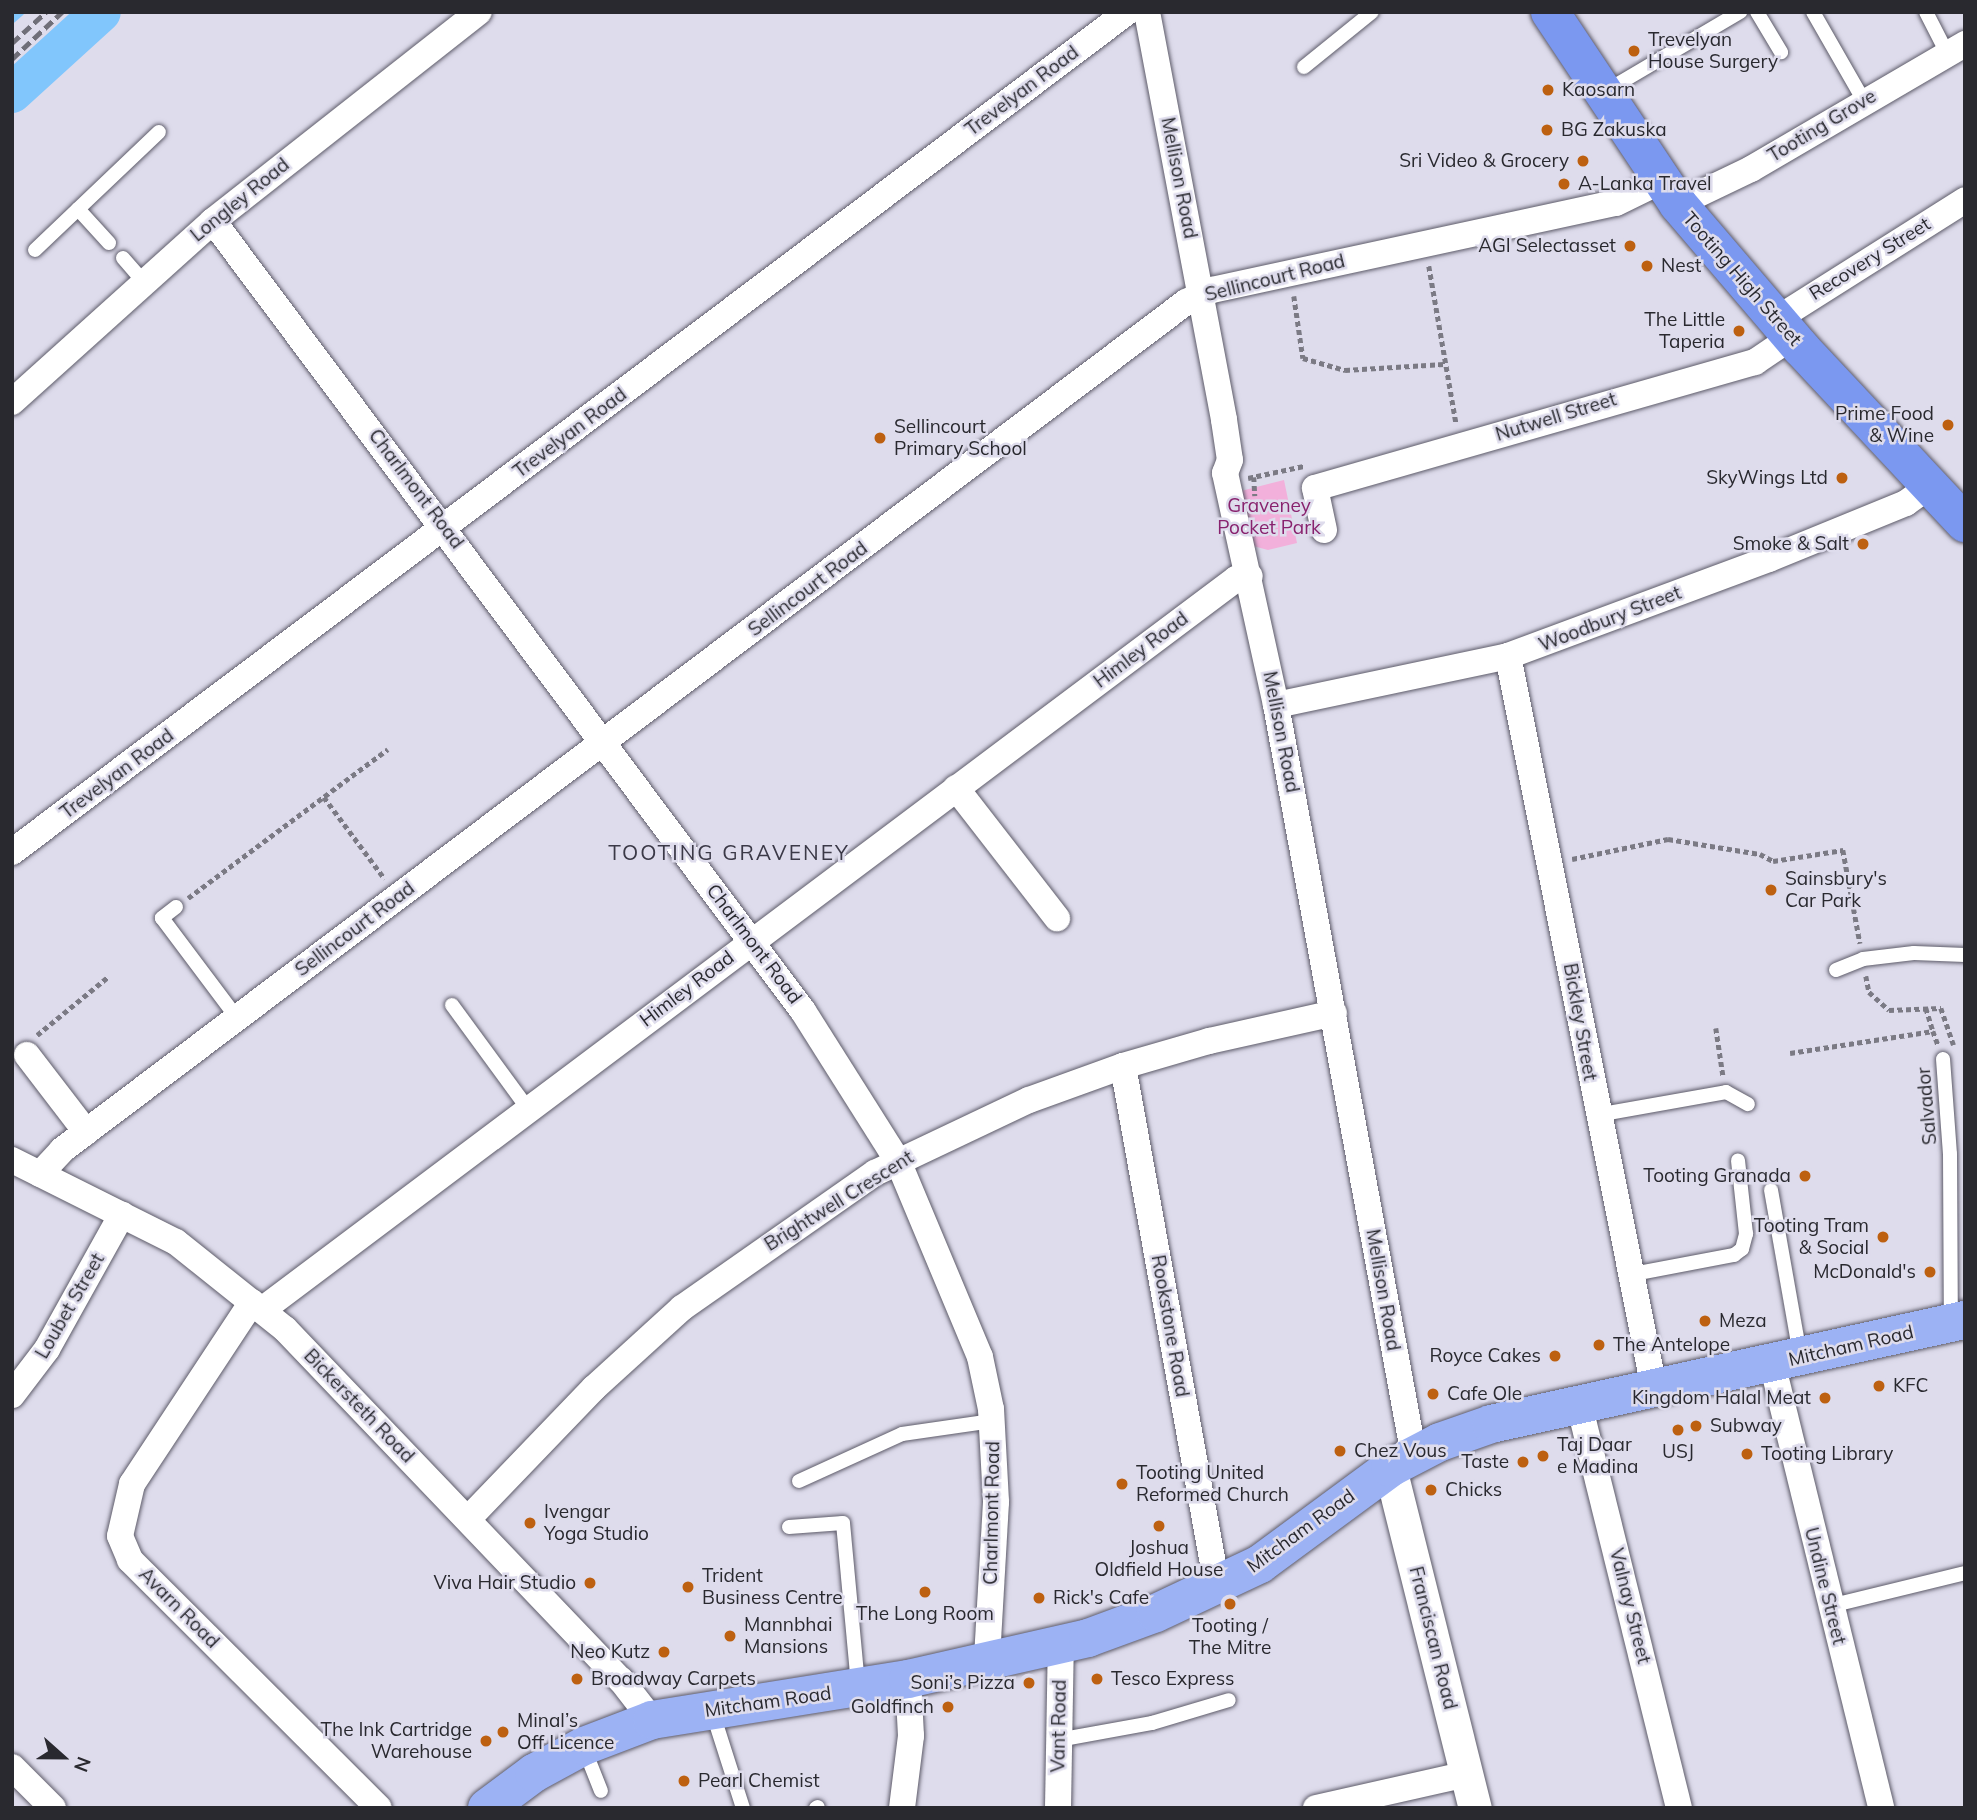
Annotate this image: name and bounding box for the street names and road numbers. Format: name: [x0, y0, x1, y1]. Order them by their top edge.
street label: Trevelyan Road: [961, 41, 1083, 141]
street label: Tooting Grove: [1764, 85, 1880, 167]
street label: Mellison Road: [1156, 115, 1202, 241]
street label: Longley Road: [186, 153, 294, 247]
street label: Tooting High Street: [1678, 208, 1806, 350]
street label: Recovery Street: [1805, 213, 1935, 305]
street label: Sellincourt Road: [1203, 250, 1347, 306]
street label: Trevelyan Road: [509, 383, 631, 483]
street label: Nutwell Street: [1493, 388, 1619, 446]
street label: Charlmont Road: [364, 425, 468, 553]
street label: Sellincourt Road: [744, 537, 872, 641]
street label: Woodbury Street: [1536, 581, 1684, 657]
street label: Himley Road: [1089, 607, 1193, 693]
street label: Mellison Road: [1258, 669, 1304, 795]
street label: Trevelyan Road: [56, 724, 178, 824]
street label: Sellincourt Road: [291, 877, 419, 981]
street label: Charlmont Road: [702, 880, 806, 1008]
street label: Himley Road: [635, 946, 739, 1032]
street label: Bickley Street: [1558, 961, 1602, 1083]
street label: Salvador: [1912, 1066, 1942, 1146]
street label: Brightwell Crescent: [760, 1146, 918, 1256]
street label: Mellison Road: [1361, 1227, 1405, 1353]
street label: Loubet Street: [31, 1249, 109, 1363]
street label: Rookstone Road: [1146, 1253, 1194, 1399]
street label: Mitcham Road: [1786, 1321, 1916, 1371]
street label: Bickersteth Road: [299, 1344, 419, 1468]
street label: Charlmont Road: [979, 1441, 1005, 1585]
street label: Mitcham Road: [1243, 1484, 1359, 1578]
street label: Undine Street: [1799, 1525, 1851, 1647]
street label: Valnay Street: [1605, 1546, 1655, 1666]
street label: Avarn Road: [134, 1563, 224, 1653]
street label: Franciscan Road: [1404, 1564, 1462, 1712]
street label: Vant Road: [1047, 1679, 1071, 1773]
street label: Mitcham Road: [703, 1682, 833, 1722]

